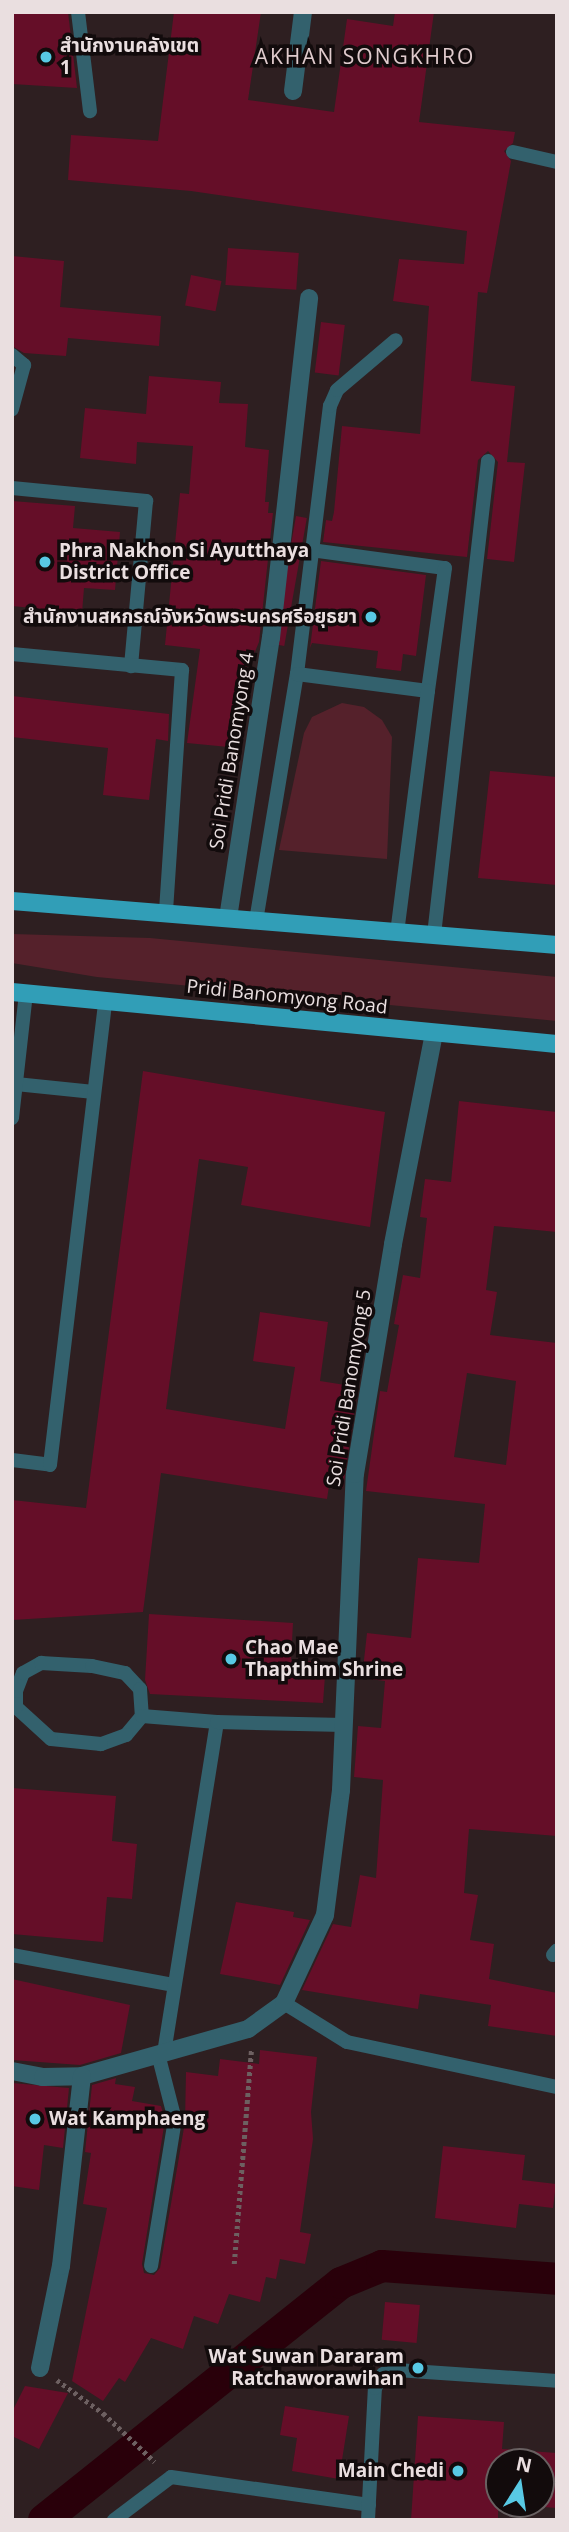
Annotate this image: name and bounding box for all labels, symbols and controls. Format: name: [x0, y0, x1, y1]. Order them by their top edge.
place label: สำนักงานคลังเขต 1: [60, 35, 199, 79]
district label: AKHAN SONGKHRO: [256, 43, 474, 69]
marker: สำนักงานคลังเขต 1: [38, 49, 54, 65]
place label: Phra Nakhon Si Ayutthaya District Office: [59, 540, 309, 584]
marker: Phra Nakhon Si Ayutthaya District Office: [37, 554, 53, 570]
place label: สํานักงานสหกรณ์จังหวัดพระนครศรีอยุธยา: [23, 606, 357, 628]
marker: สํานักงานสหกรณ์จังหวัดพระนครศรีอยุธยา: [363, 609, 379, 625]
street label: Soi Pridi Banomyong 4: [205, 651, 259, 851]
street label: Pridi Banomyong Road: [185, 975, 389, 1019]
street label: Soi Pridi Banomyong 5: [322, 1288, 376, 1488]
place label: Chao Mae Thapthim Shrine: [245, 1637, 403, 1681]
marker: Chao Mae Thapthim Shrine: [223, 1651, 239, 1667]
place label: Wat Kamphaeng: [49, 2108, 205, 2130]
marker: Wat Kamphaeng: [27, 2111, 43, 2127]
place label: Wat Suwan Dararam Ratchaworawihan: [208, 2346, 404, 2390]
marker: Wat Suwan Dararam Ratchaworawihan: [410, 2360, 426, 2376]
north arrow: [485, 2448, 555, 2518]
text: N: [514, 2450, 534, 2479]
place label: Main Chedi: [338, 2460, 444, 2482]
marker: Main Chedi: [450, 2463, 466, 2479]

